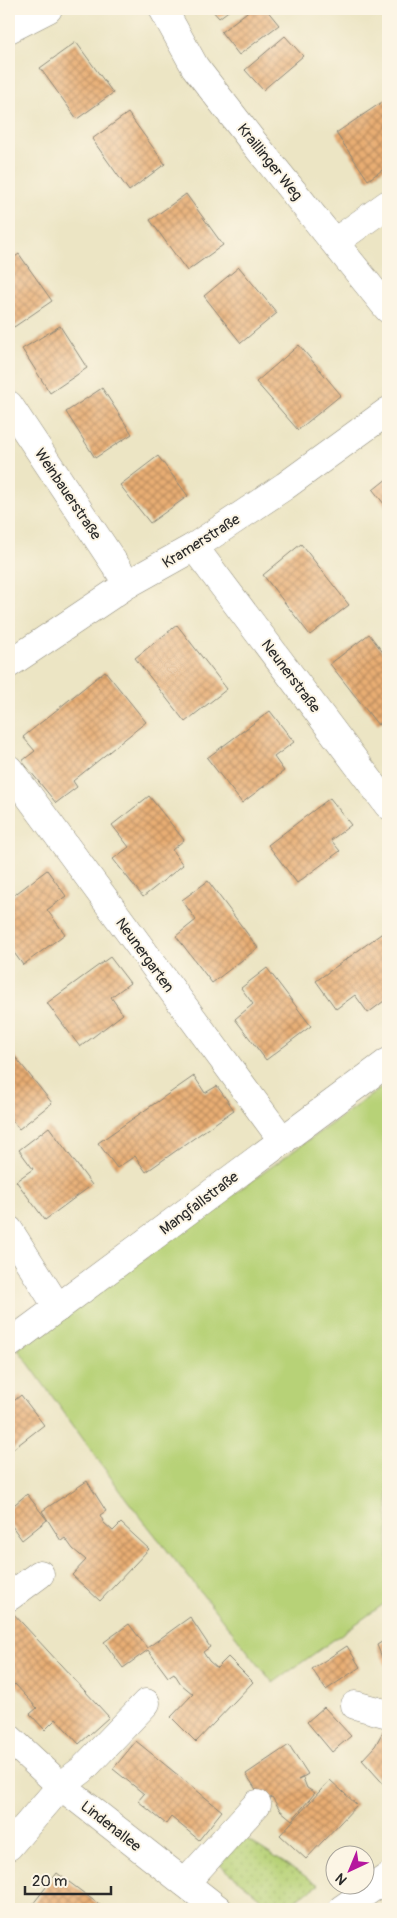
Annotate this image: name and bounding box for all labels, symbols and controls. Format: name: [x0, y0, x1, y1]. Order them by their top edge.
street label: Kraillinger Weg: [233, 120, 306, 205]
street label: Weinbauerstraße: [30, 445, 105, 544]
street label: Kramerstraße: [159, 510, 244, 573]
street label: Neunerstraße: [257, 636, 325, 717]
street label: Neunergarten: [111, 914, 178, 996]
street label: Mangfallstraße: [156, 1167, 243, 1239]
street label: Lindenallee: [77, 1797, 145, 1856]
north arrow: [324, 1846, 374, 1896]
scale bar: [25, 1863, 111, 1895]
text: N: [332, 1870, 351, 1888]
text: 20 m: [32, 1872, 67, 1891]

